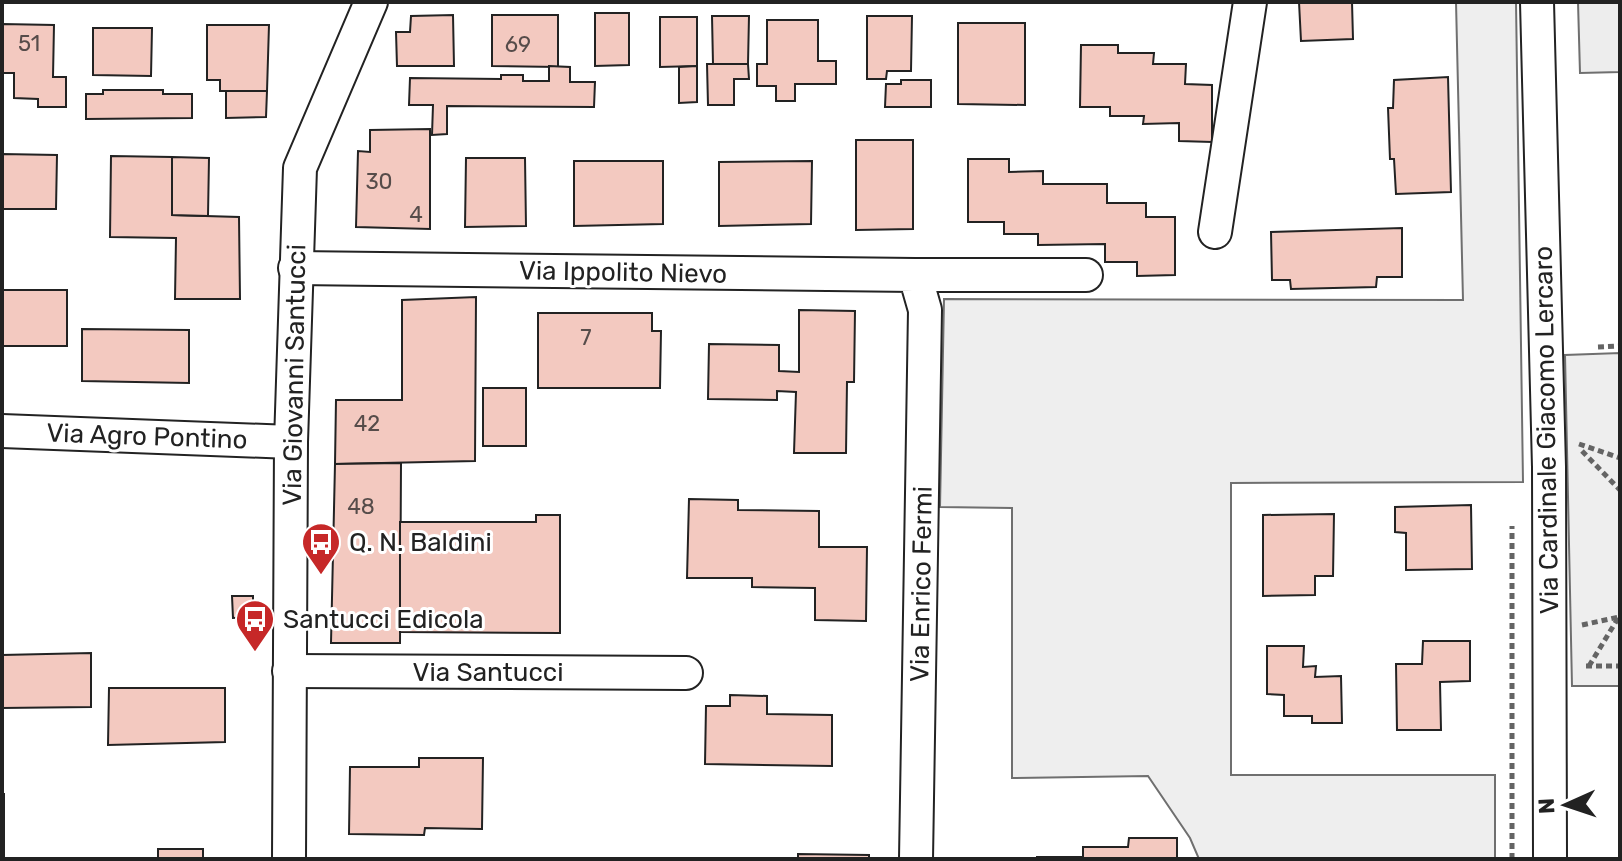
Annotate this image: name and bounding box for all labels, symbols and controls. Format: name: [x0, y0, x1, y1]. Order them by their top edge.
house number: 51: [18, 30, 40, 57]
house number: 69: [505, 31, 531, 58]
house number: 30: [365, 168, 393, 195]
house number: 4: [409, 201, 423, 228]
street label: Via Giovanni Santucci: [277, 244, 312, 506]
street label: Via Cardinale Giacomo Lercaro: [1528, 246, 1565, 614]
street label: Via Ippolito Nievo: [519, 255, 727, 290]
house number: 7: [580, 324, 592, 351]
house number: 42: [354, 410, 380, 437]
street label: Via Agro Pontino: [46, 417, 248, 455]
street label: Via Enrico Fermi: [904, 486, 939, 682]
house number: 48: [347, 493, 375, 520]
bus stop icon: Q. N. Baldini: [300, 521, 342, 576]
place label: Q. N. Baldini: [349, 527, 492, 558]
bus stop icon: Santucci Edicola: [234, 598, 276, 653]
place label: Santucci Edicola: [283, 604, 484, 635]
street label: Via Santucci: [413, 657, 563, 688]
north arrow: [1526, 765, 1606, 845]
text: N: [1533, 797, 1560, 815]

